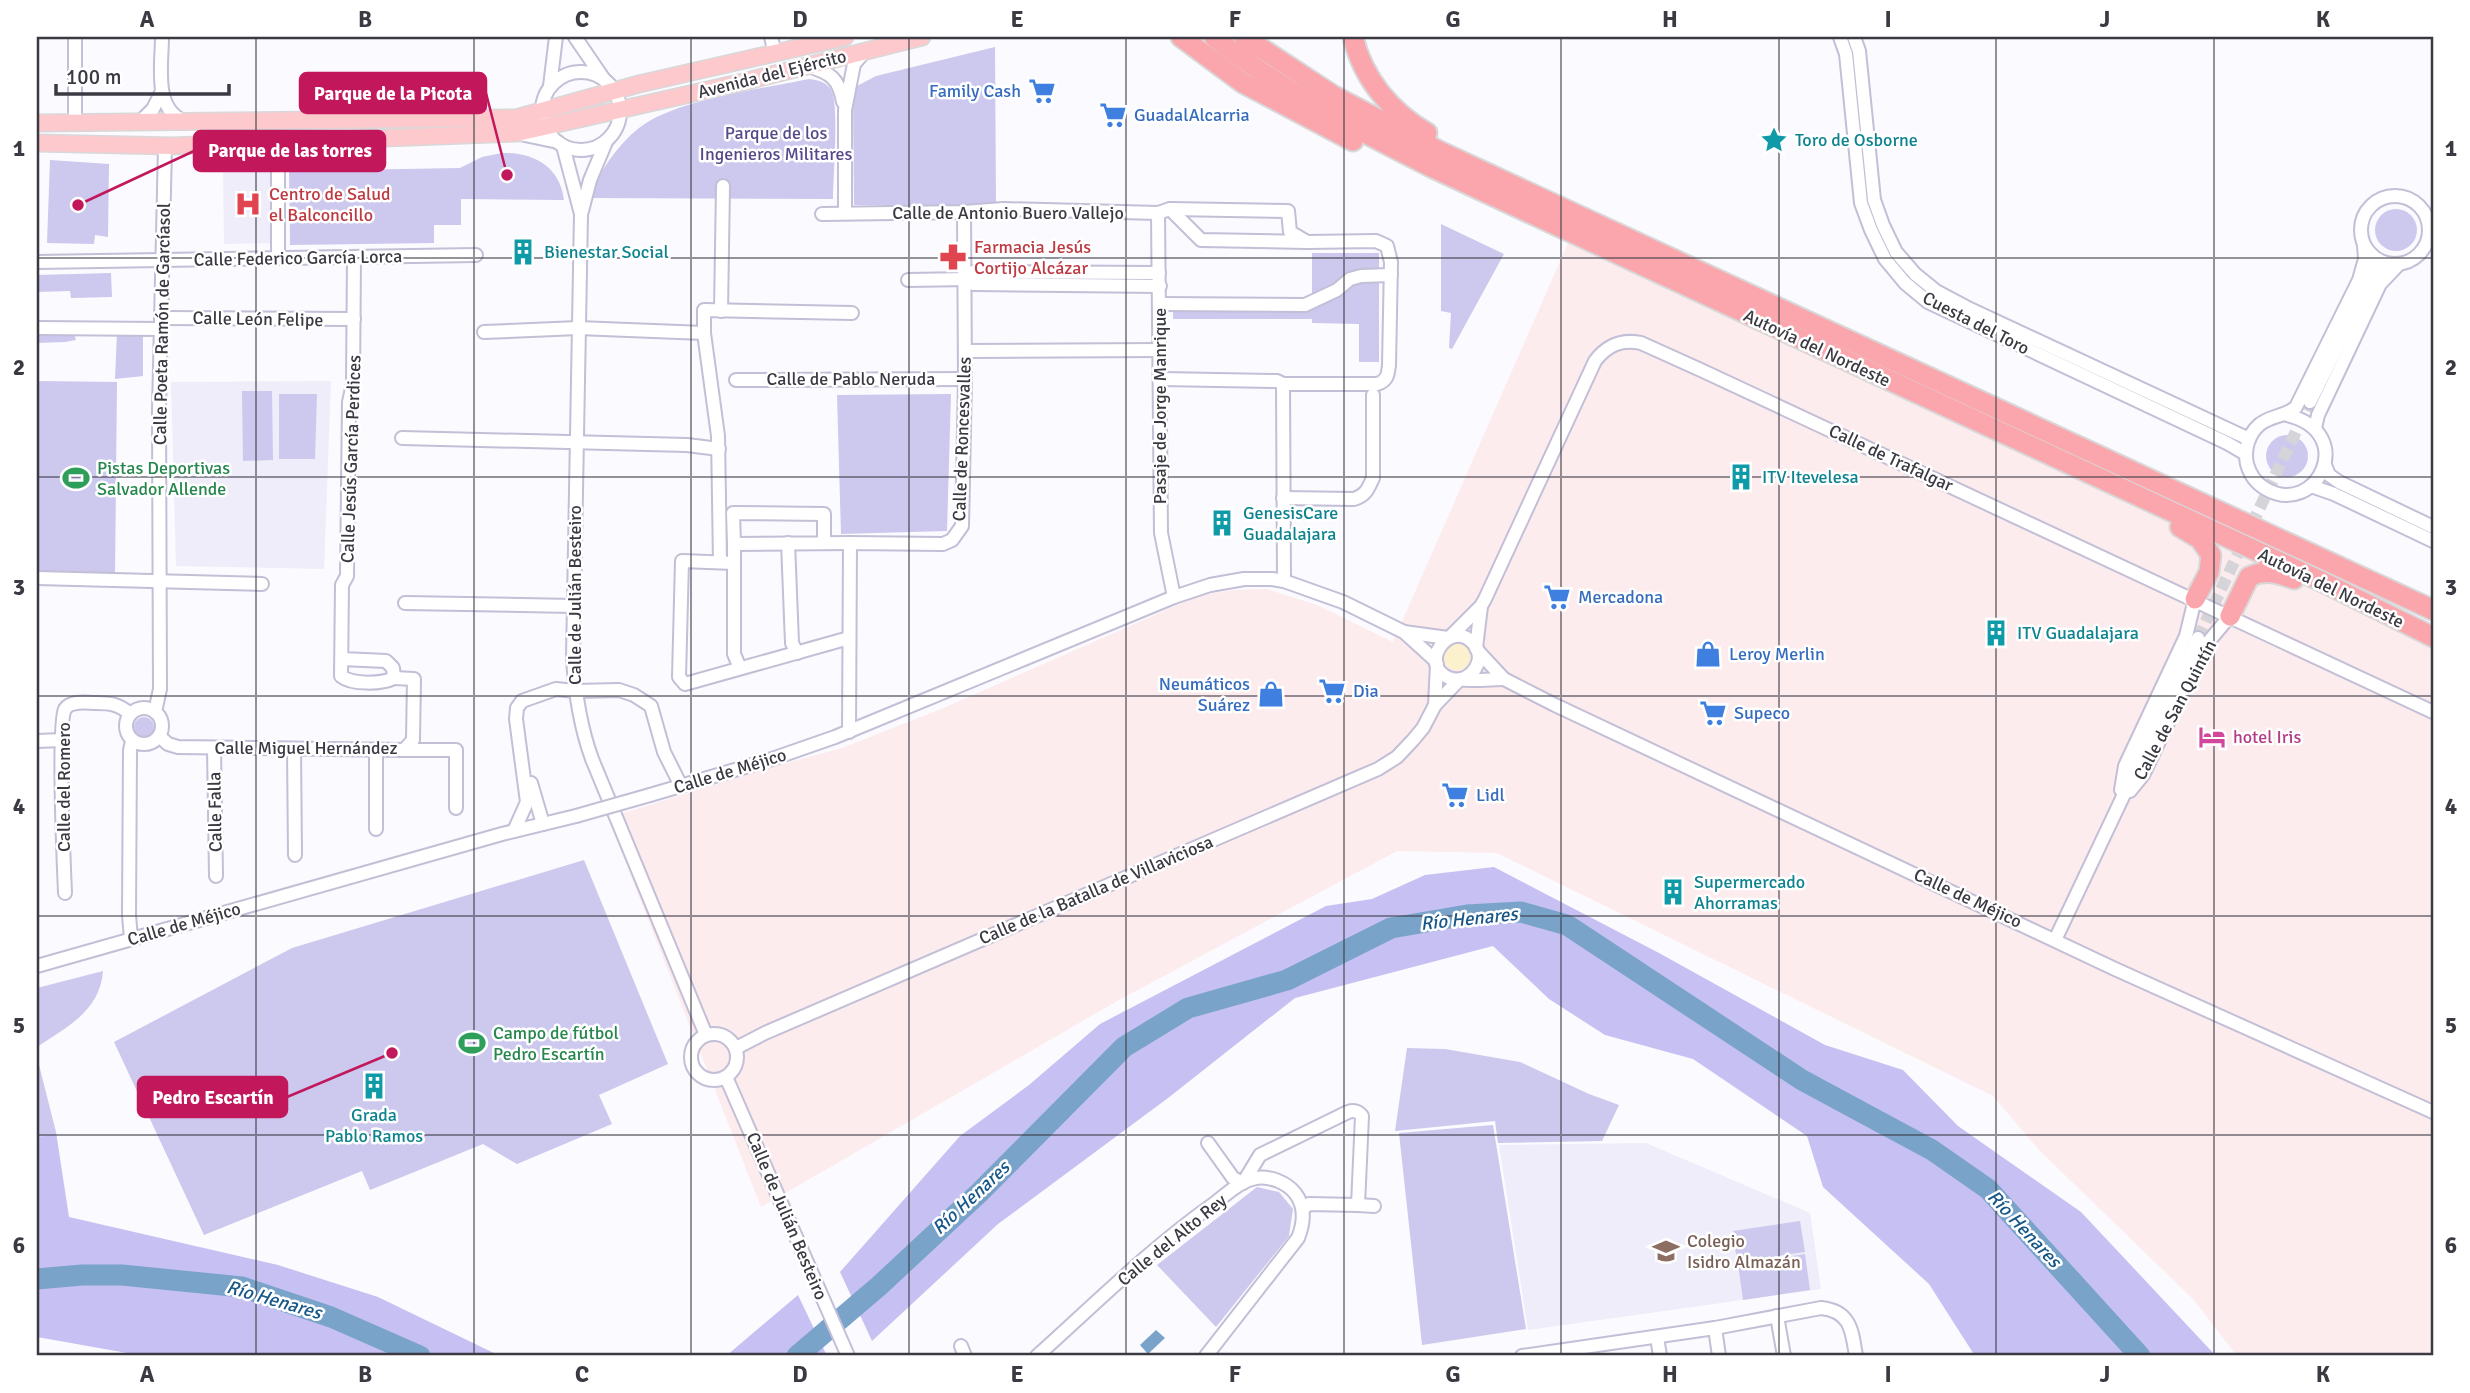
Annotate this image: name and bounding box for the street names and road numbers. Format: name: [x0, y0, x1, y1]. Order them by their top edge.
street label: Avenida del Ejército: [695, 45, 849, 103]
street label: Calle de Antonio Buero Vallejo: [892, 202, 1124, 224]
street label: Calle Poeta Ramón de Garcíasol: [149, 203, 175, 445]
street label: Calle Federico García Lorca: [193, 245, 403, 271]
street label: Cuesta del Toro: [1919, 287, 2033, 359]
street label: Autovía del Nordeste: [1740, 304, 1894, 392]
street label: Calle León Felipe: [193, 307, 323, 331]
street label: Pasaje de Jorge Manrique: [1149, 308, 1171, 504]
street label: Calle Jesús García Perdices: [336, 355, 366, 563]
street label: Calle de Roncesvalles: [948, 356, 976, 522]
street label: Calle de Pablo Neruda: [767, 368, 935, 390]
street label: Calle de Trafalgar: [1825, 420, 1957, 497]
street label: Calle de Julián Besteiro: [564, 505, 586, 685]
street label: Autovía del Nordeste: [2254, 543, 2408, 633]
street label: Calle de San Quintín: [2129, 636, 2221, 784]
street label: Calle del Romero: [53, 722, 75, 852]
street label: Calle Miguel Hernández: [214, 737, 398, 759]
street label: Calle de Méjico: [671, 743, 789, 799]
street label: Calle Falla: [203, 772, 227, 852]
street label: Calle de la Batalla de Villaviciosa: [976, 831, 1216, 949]
street label: Calle de Méjico: [1910, 863, 2026, 933]
street label: Calle de Méjico: [125, 897, 243, 951]
street label: Calle de Julián Besteiro: [742, 1129, 832, 1303]
street label: Calle del Alto Rey: [1113, 1189, 1231, 1291]

